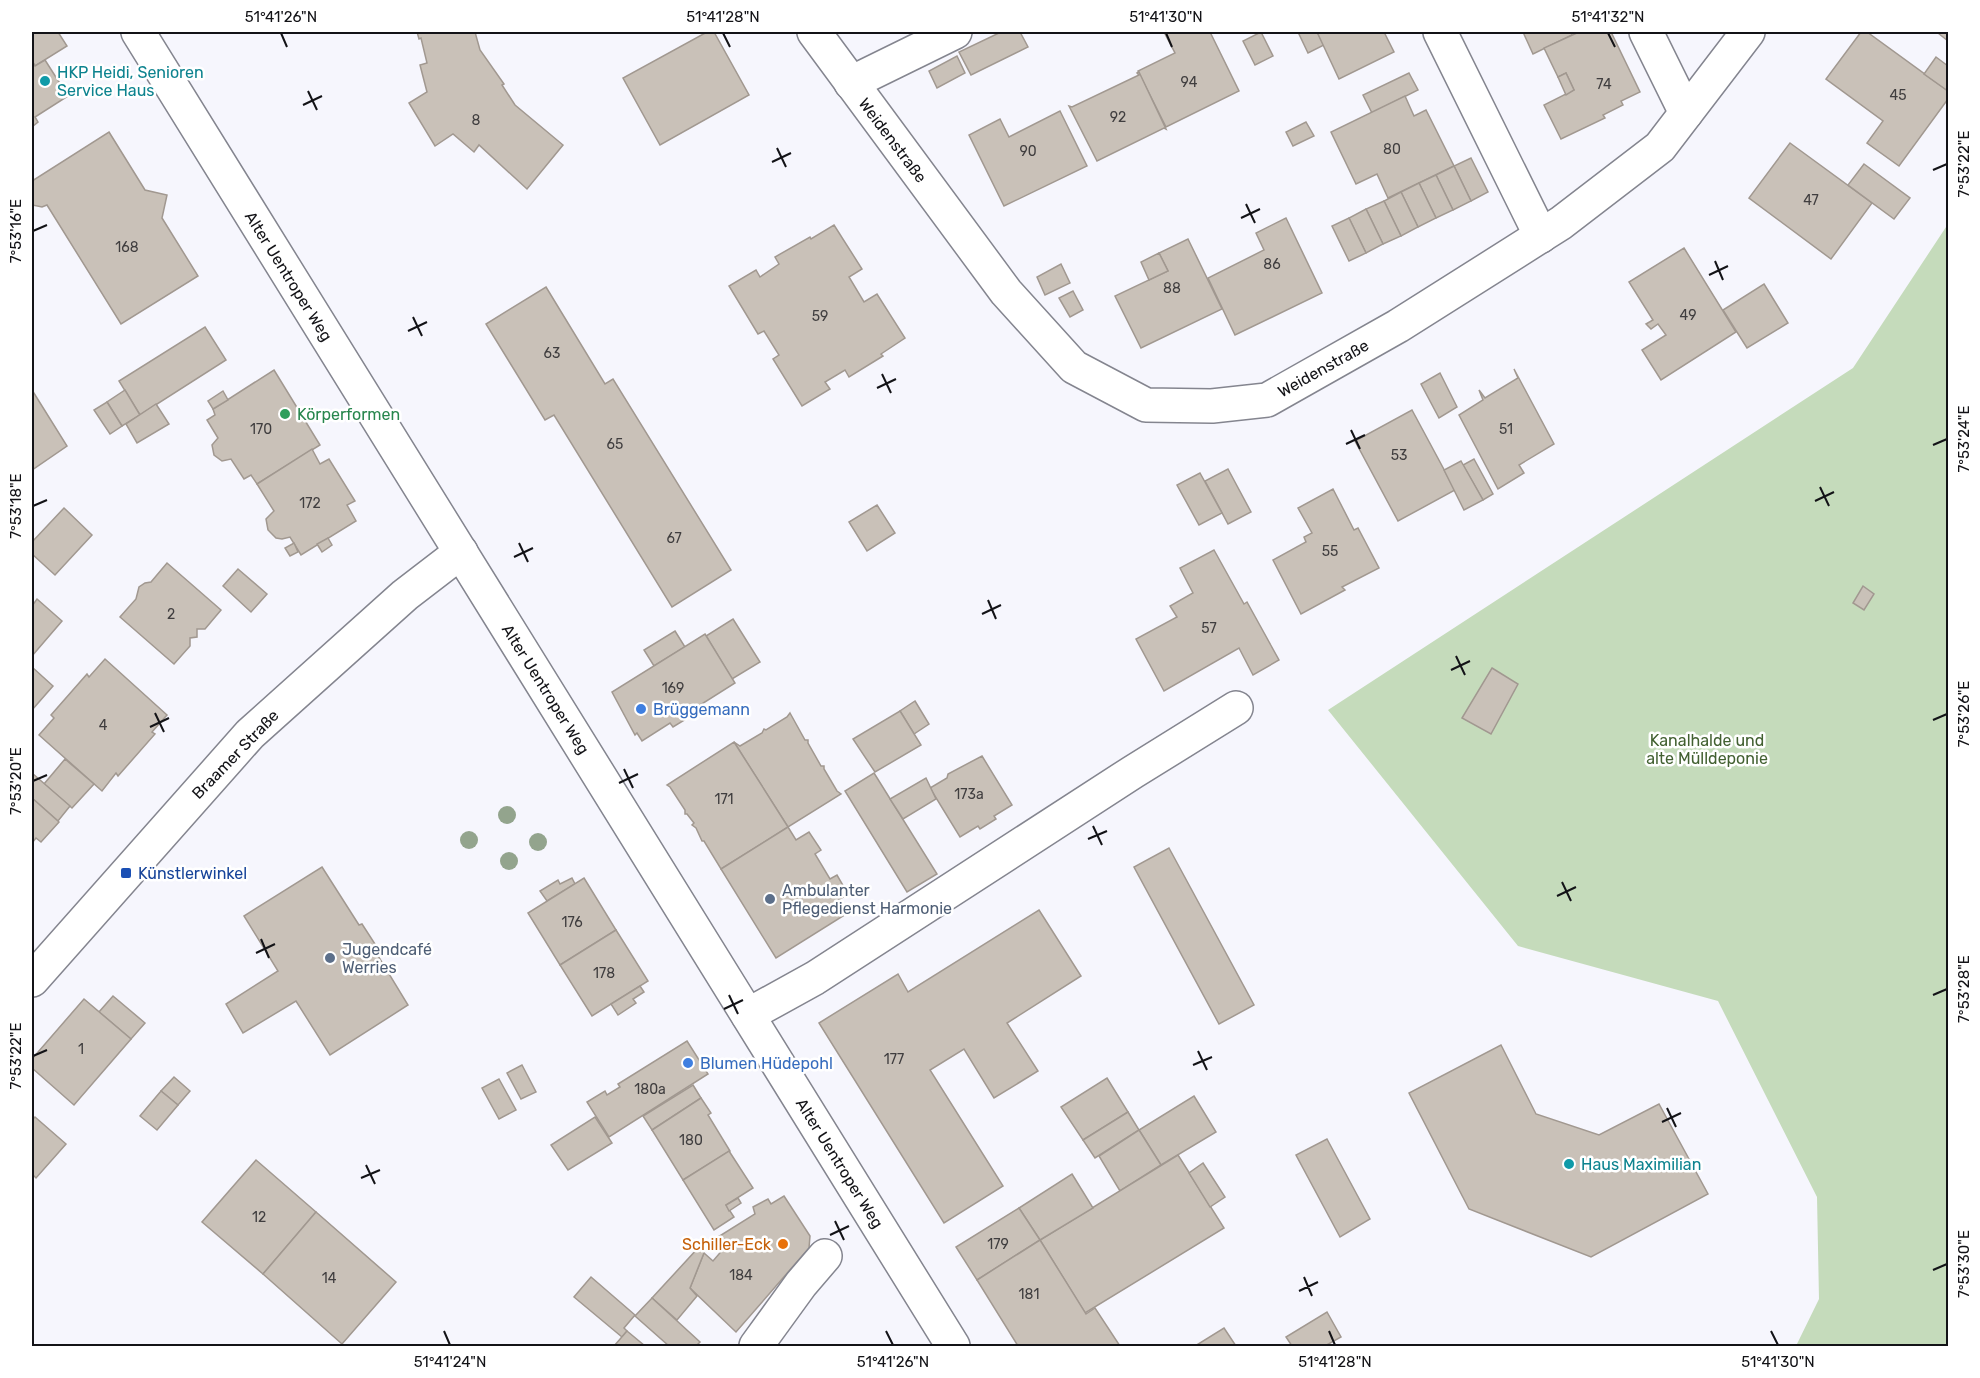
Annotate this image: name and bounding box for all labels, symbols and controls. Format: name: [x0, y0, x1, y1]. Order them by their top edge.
text: 51°41'26"N: [245, 8, 317, 26]
text: 51°41'28"N: [686, 8, 760, 26]
text: 51°41'30"N: [1129, 8, 1203, 26]
text: 51°41'32"N: [1572, 8, 1644, 26]
place label: HKP Heidi, Senioren Service Haus: [57, 63, 204, 100]
marker: HKP Heidi, Senioren Service Haus: [38, 74, 52, 88]
house number: 94: [1181, 74, 1198, 91]
house number: 74: [1596, 76, 1612, 93]
house number: 45: [1889, 87, 1907, 104]
street label: Weidenstraße: [855, 94, 931, 186]
house number: 92: [1110, 109, 1126, 126]
house number: 8: [472, 112, 481, 129]
text: 7°53'22"E: [1955, 130, 1973, 198]
house number: 80: [1383, 141, 1401, 158]
house number: 90: [1019, 143, 1037, 160]
house number: 47: [1803, 192, 1819, 209]
text: 7°53'16"E: [7, 199, 25, 263]
street label: Alter Uentroper Weg: [241, 208, 336, 345]
house number: 168: [115, 239, 139, 256]
house number: 86: [1263, 256, 1281, 273]
house number: 88: [1163, 280, 1181, 297]
house number: 49: [1680, 307, 1696, 324]
house number: 59: [812, 308, 828, 325]
street label: Weidenstraße: [1274, 336, 1372, 401]
house number: 63: [544, 345, 560, 362]
place label: Körperformen: [297, 405, 400, 424]
text: 7°53'24"E: [1955, 405, 1973, 473]
marker: Körperformen: [278, 407, 292, 421]
house number: 170: [250, 421, 272, 438]
house number: 51: [1499, 421, 1513, 438]
house number: 65: [607, 436, 623, 453]
house number: 53: [1391, 447, 1407, 464]
text: 7°53'18"E: [7, 473, 25, 539]
house number: 172: [299, 495, 321, 512]
house number: 67: [666, 530, 682, 547]
house number: 55: [1322, 543, 1338, 560]
house number: 2: [167, 606, 175, 623]
house number: 57: [1201, 620, 1217, 637]
street label: Alter Uentroper Weg: [498, 621, 593, 758]
house number: 169: [662, 680, 684, 697]
text: 7°53'26"E: [1955, 681, 1973, 747]
place label: Brüggemann: [653, 700, 750, 719]
marker: Brüggemann: [634, 702, 648, 716]
street label: Braamer Straße: [188, 706, 283, 803]
house number: 4: [99, 717, 108, 734]
park label: Kanalhalde und alte Mülldeponie: [1646, 731, 1768, 768]
text: 7°53'20"E: [7, 747, 25, 815]
house number: 173a: [954, 786, 984, 803]
house number: 171: [714, 791, 734, 808]
place label: Künstlerwinkel: [138, 864, 247, 883]
marker: Künstlerwinkel: [119, 866, 133, 880]
place label: Ambulanter Pflegedienst Harmonie: [782, 881, 952, 918]
marker: Ambulanter Pflegedienst Harmonie: [763, 892, 777, 906]
house number: 176: [561, 914, 583, 931]
place label: Jugendcafé Werries: [342, 940, 432, 977]
marker: Jugendcafé Werries: [323, 951, 337, 965]
text: 7°53'28"E: [1955, 955, 1973, 1023]
house number: 178: [593, 965, 615, 982]
text: 7°53'22"E: [7, 1022, 25, 1090]
house number: 1: [78, 1041, 84, 1058]
house number: 177: [884, 1051, 904, 1068]
place label: Blumen Hüdepohl: [700, 1054, 833, 1073]
marker: Blumen Hüdepohl: [681, 1056, 695, 1070]
house number: 180a: [634, 1081, 666, 1098]
street label: Alter Uentroper Weg: [792, 1095, 887, 1232]
house number: 180: [679, 1132, 703, 1149]
place label: Haus Maximilian: [1581, 1155, 1701, 1174]
marker: Haus Maximilian: [1562, 1157, 1576, 1171]
house number: 12: [252, 1209, 266, 1226]
text: 7°53'30"E: [1955, 1230, 1973, 1298]
place label: Schiller-Eck: [682, 1235, 772, 1254]
house number: 179: [987, 1236, 1009, 1253]
marker: Schiller-Eck: [776, 1237, 790, 1251]
house number: 184: [729, 1267, 753, 1284]
house number: 14: [322, 1270, 337, 1287]
house number: 181: [1019, 1286, 1039, 1303]
text: 51°41'24"N: [414, 1353, 486, 1371]
text: 51°41'26"N: [857, 1353, 929, 1371]
text: 51°41'28"N: [1298, 1353, 1372, 1371]
text: 51°41'30"N: [1741, 1353, 1815, 1371]

